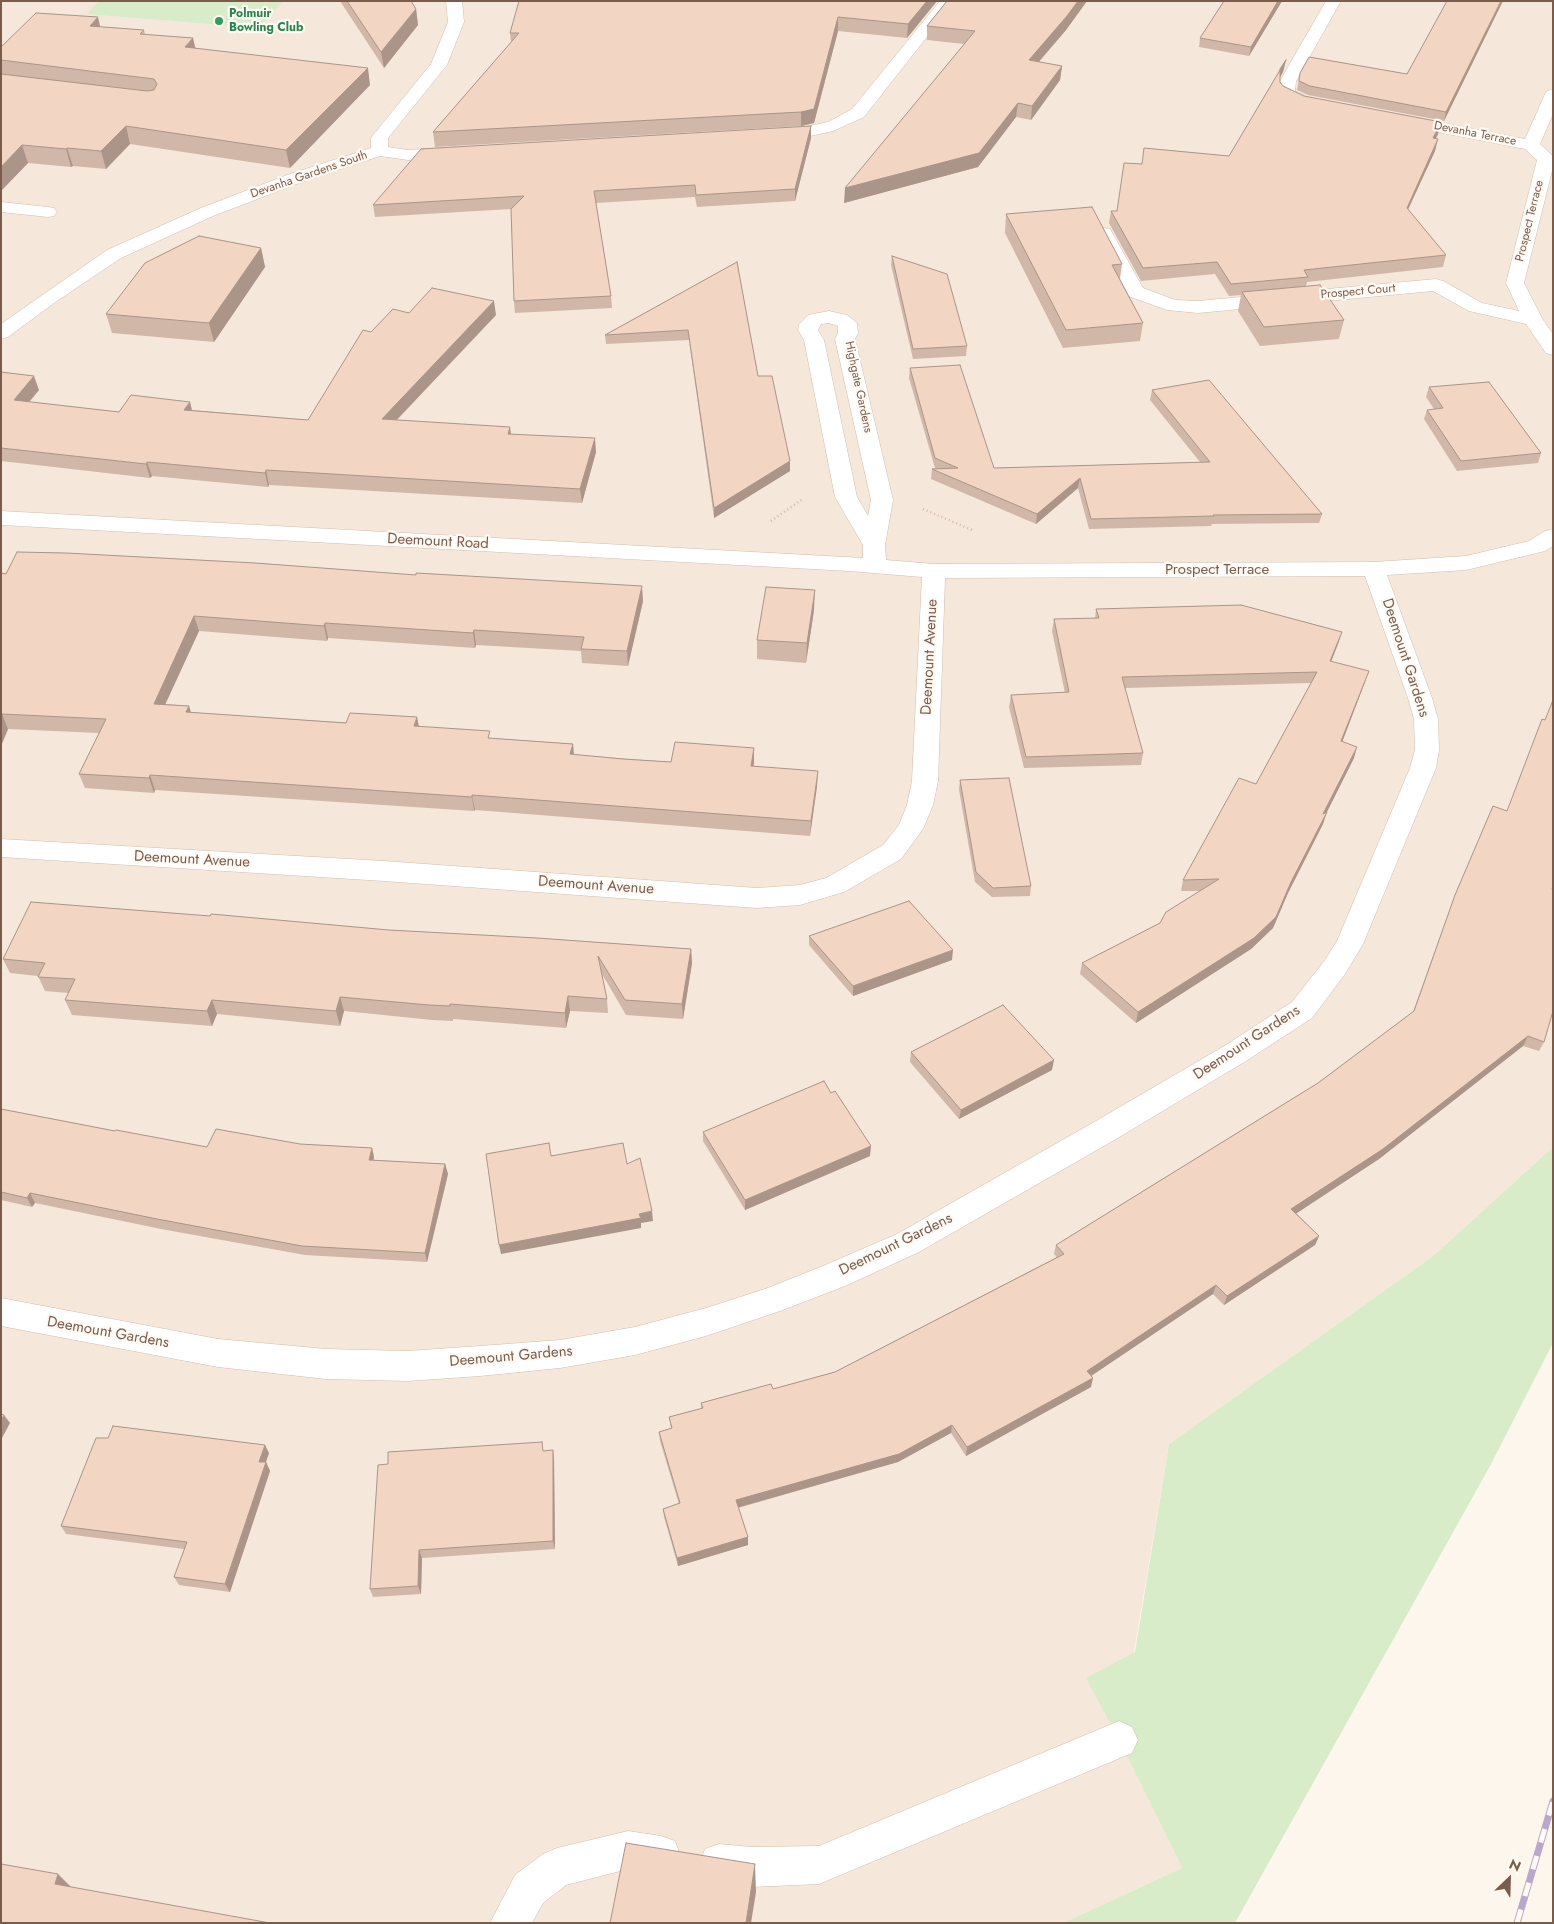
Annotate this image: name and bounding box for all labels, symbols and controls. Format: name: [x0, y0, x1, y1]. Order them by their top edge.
place label: Polmuir Bowling Club: [229, 7, 303, 35]
marker: Polmuir Bowling Club: [213, 15, 225, 27]
street label: Devanha Terrace: [1433, 119, 1517, 149]
street label: Devanha Gardens South: [249, 148, 369, 202]
street label: Prospect Terrace: [1513, 179, 1547, 263]
street label: Prospect Court: [1320, 282, 1396, 302]
street label: Highgate Gardens: [841, 340, 875, 434]
street label: Deemount Road: [387, 530, 489, 554]
street label: Prospect Terrace: [1165, 561, 1269, 579]
street label: Deemount Gardens: [1377, 596, 1433, 720]
street label: Deemount Avenue: [918, 599, 942, 715]
street label: Deemount Avenue: [134, 848, 250, 872]
street label: Deemount Avenue: [537, 873, 655, 899]
street label: Deemount Gardens: [1190, 1002, 1304, 1084]
street label: Deemount Gardens: [837, 1210, 955, 1280]
street label: Deemount Gardens: [46, 1313, 170, 1353]
street label: Deemount Gardens: [449, 1343, 573, 1371]
north arrow: [1484, 1854, 1534, 1904]
text: N: [1506, 1854, 1524, 1877]

